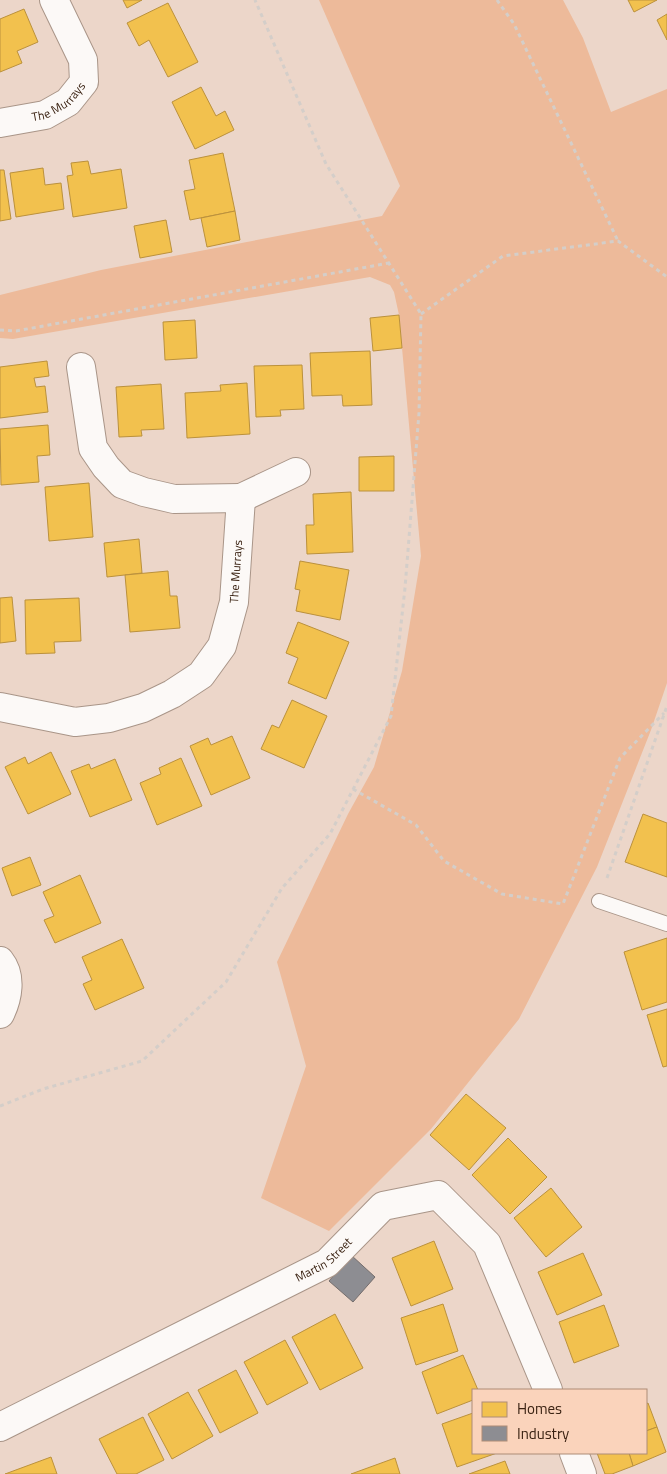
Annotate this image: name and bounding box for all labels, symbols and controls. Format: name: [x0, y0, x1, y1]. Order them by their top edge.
street label: The Murrays: [30, 77, 90, 126]
street label: The Murrays: [224, 539, 247, 604]
street label: Martin Street: [292, 1232, 357, 1286]
legend: [472, 1389, 647, 1454]
text: Homes: [517, 1397, 562, 1420]
text: Industry: [517, 1422, 569, 1445]

